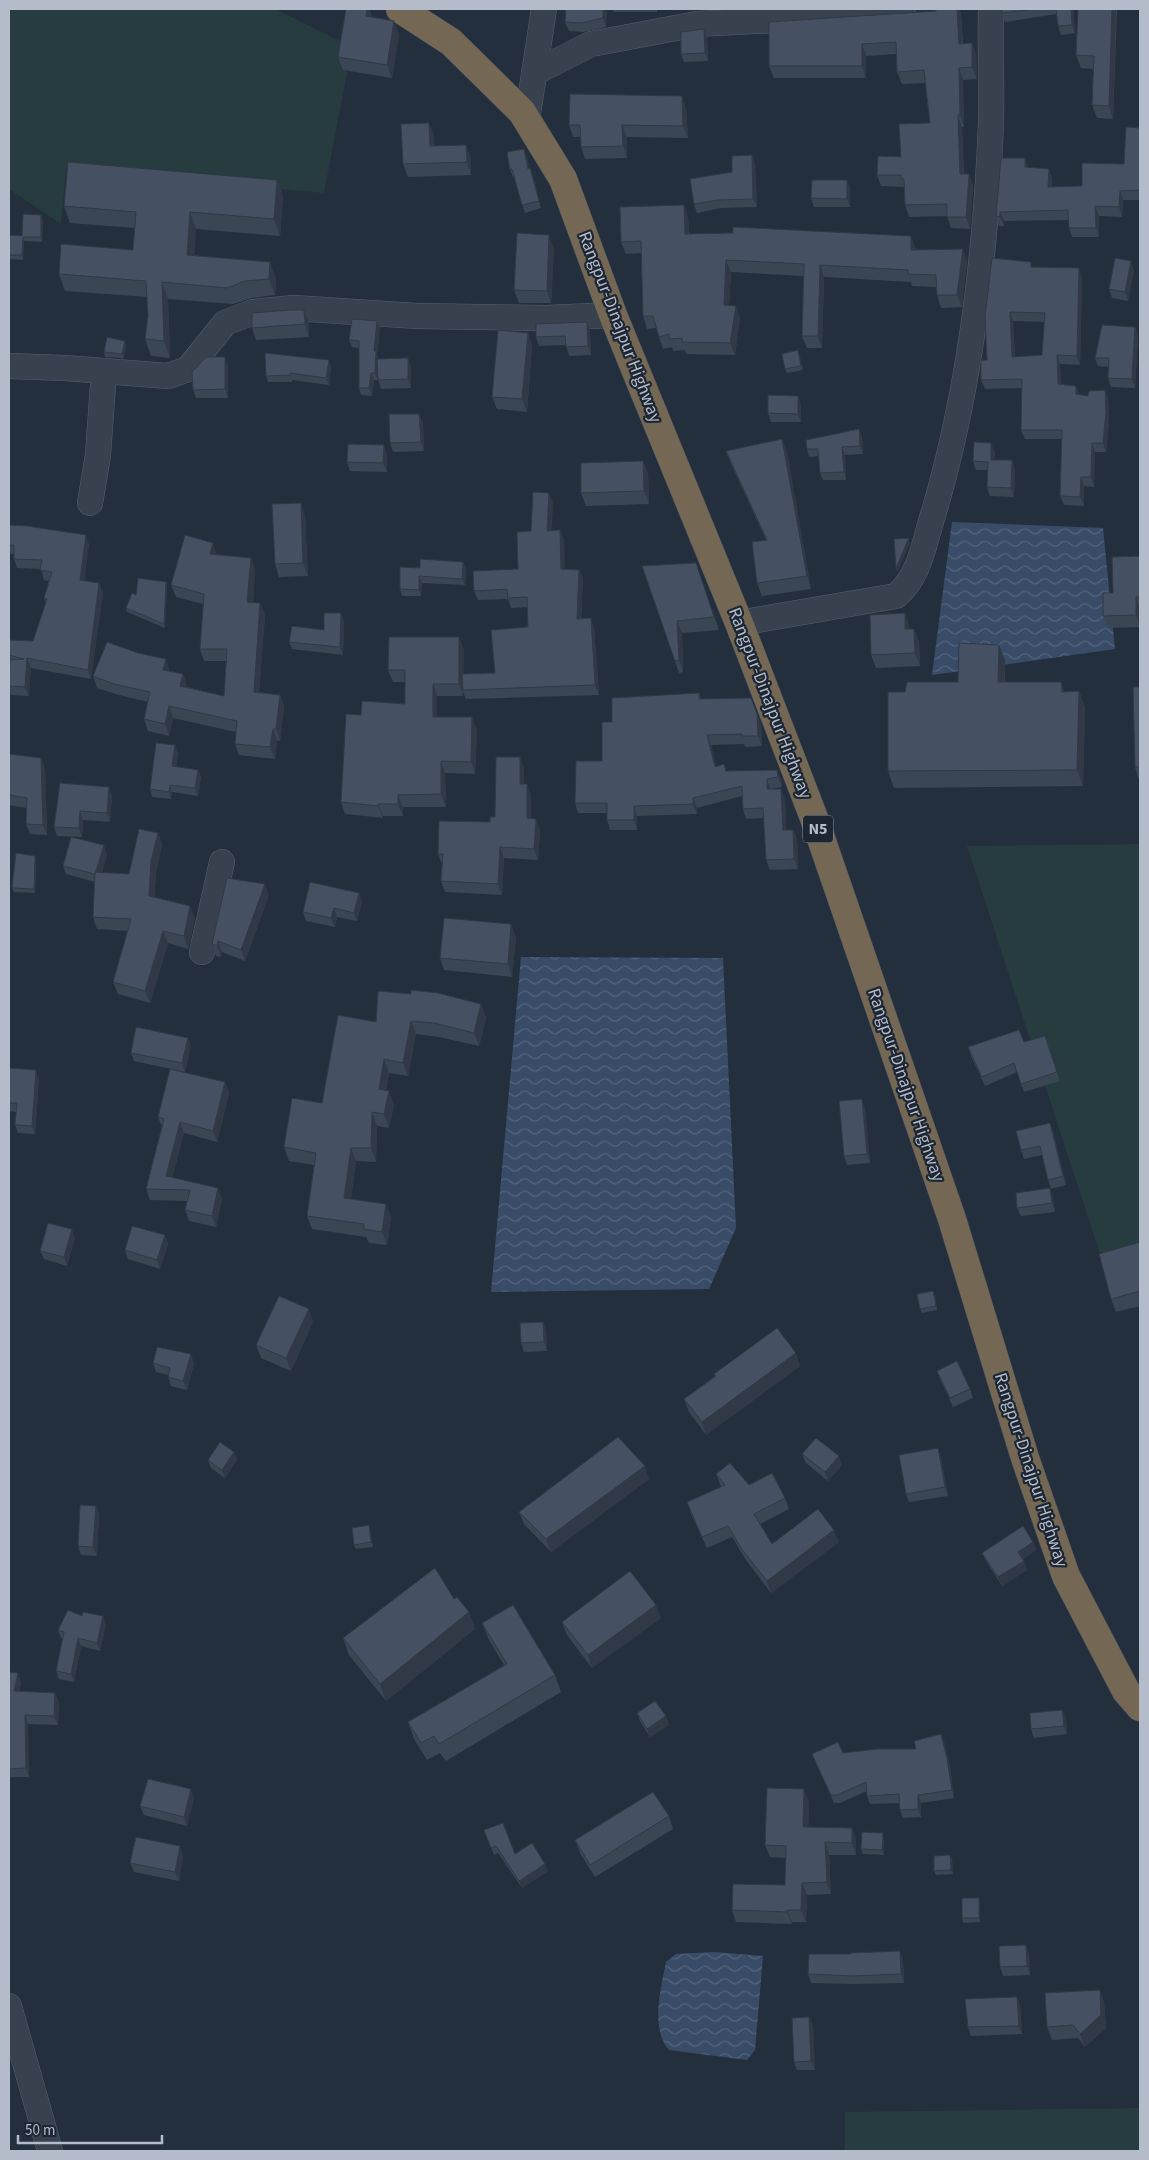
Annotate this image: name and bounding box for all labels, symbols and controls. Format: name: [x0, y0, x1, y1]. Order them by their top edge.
street label: Rangpur-Dinajpur Highway: [572, 228, 668, 427]
street label: Rangpur-Dinajpur Highway: [722, 604, 818, 803]
road number: N5: [803, 816, 833, 842]
street label: Rangpur-Dinajpur Highway: [861, 985, 951, 1186]
street label: Rangpur-Dinajpur Highway: [988, 1370, 1074, 1571]
scale bar: [18, 2112, 161, 2144]
text: 50 m: [25, 2120, 55, 2141]

